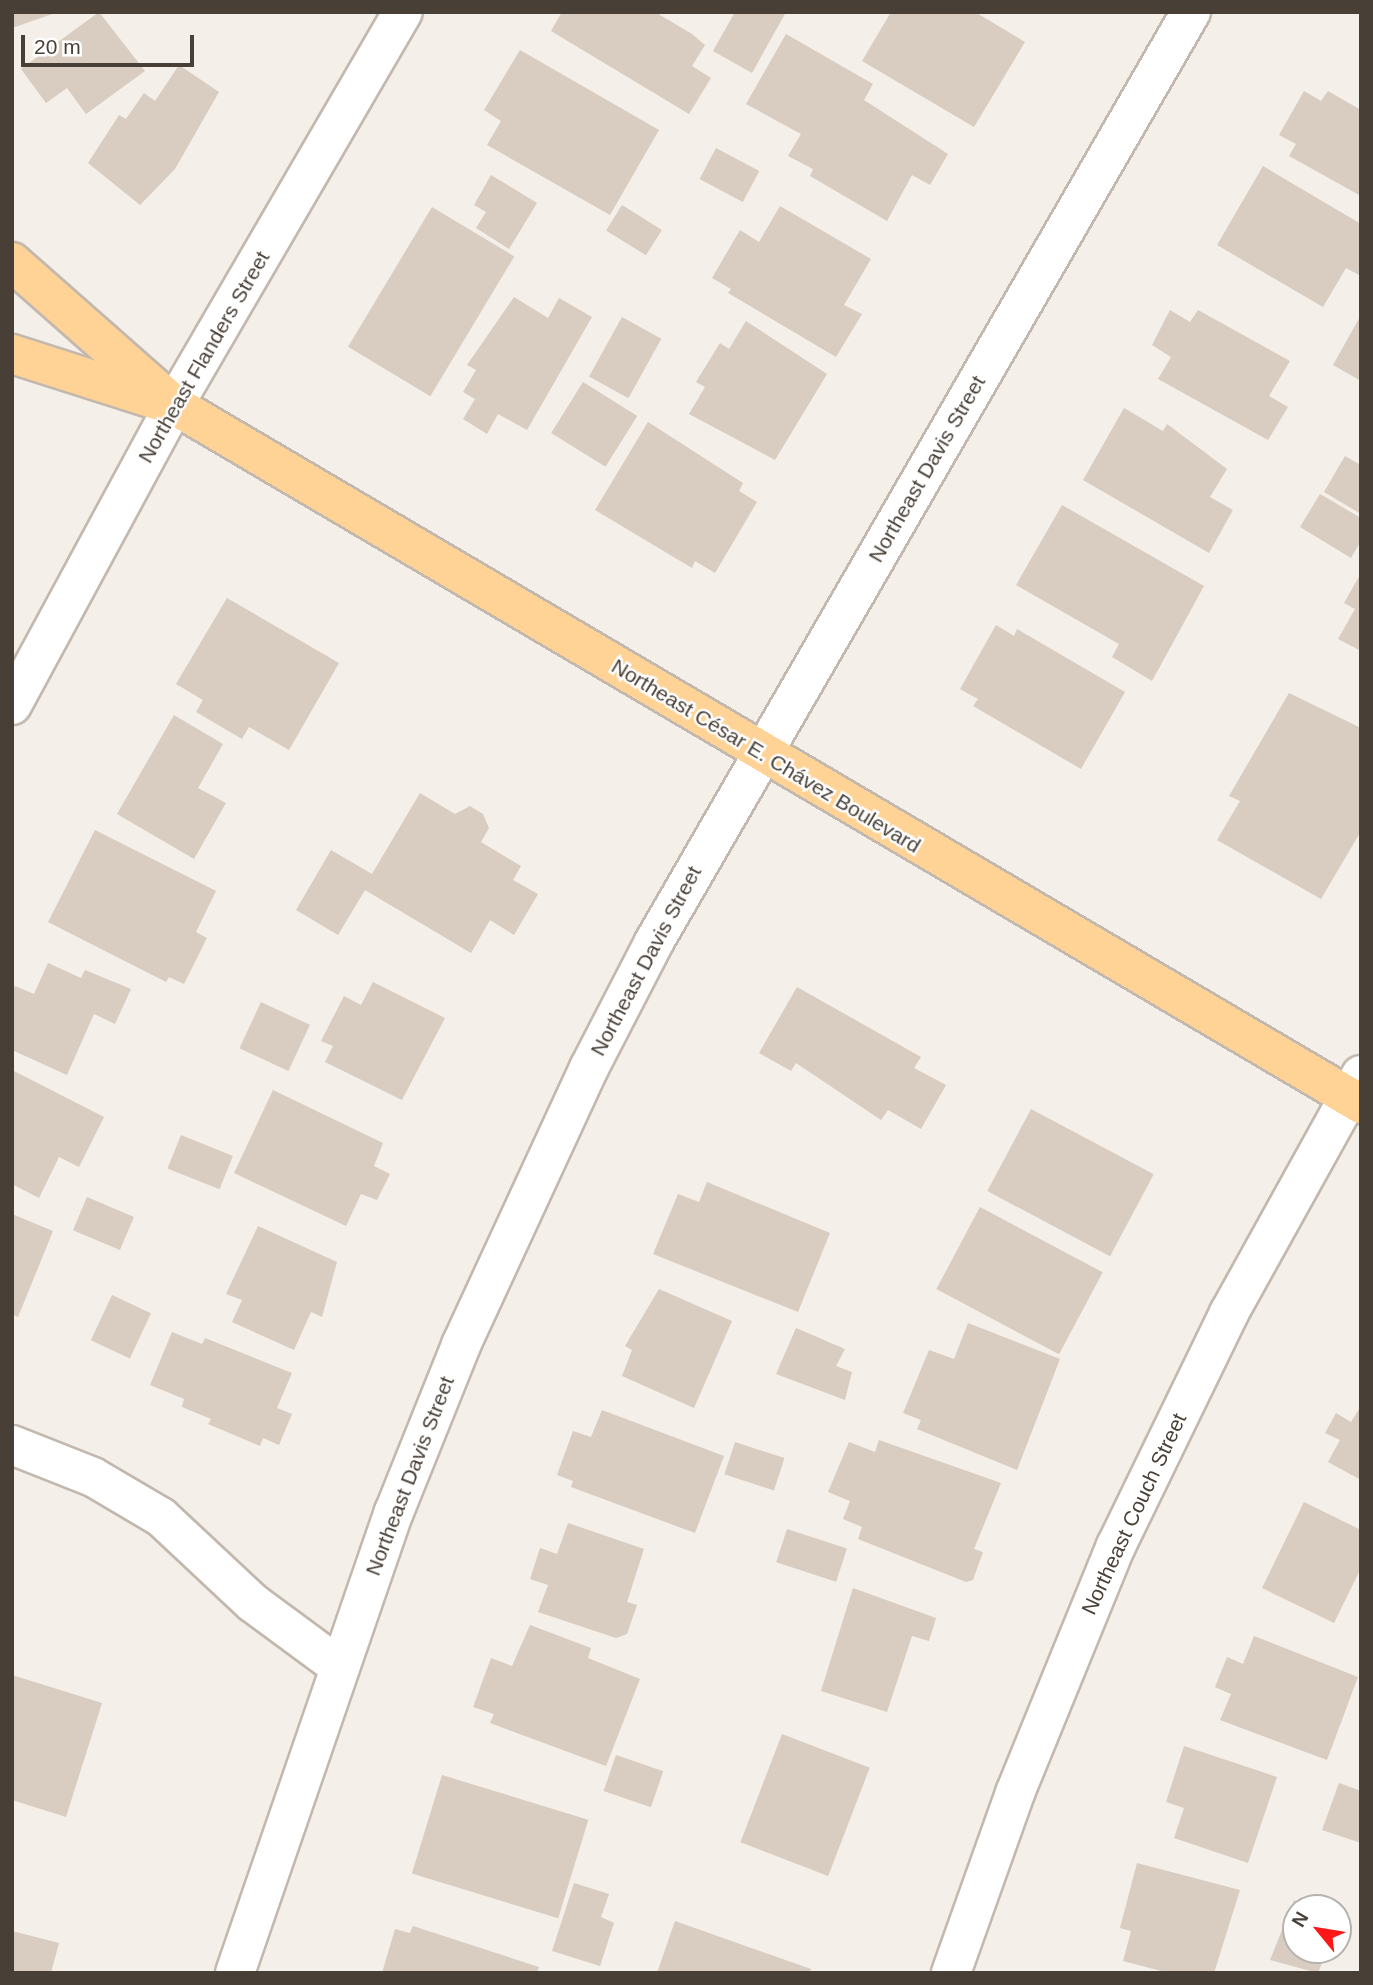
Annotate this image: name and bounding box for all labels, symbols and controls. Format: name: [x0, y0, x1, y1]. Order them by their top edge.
scale bar: [24, 21, 198, 65]
text: 20 m: [34, 35, 81, 58]
street label: Northeast Flanders Street: [133, 247, 275, 467]
street label: Northeast Davis Street: [863, 371, 991, 567]
street label: Northeast César E. Chávez Boulevard: [607, 654, 925, 858]
street label: Northeast Davis Street: [585, 862, 707, 1060]
street label: Northeast Davis Street: [360, 1373, 460, 1579]
street label: Northeast Couch Street: [1076, 1409, 1192, 1619]
north arrow: [1282, 1894, 1352, 1964]
text: N: [1288, 1908, 1313, 1930]

